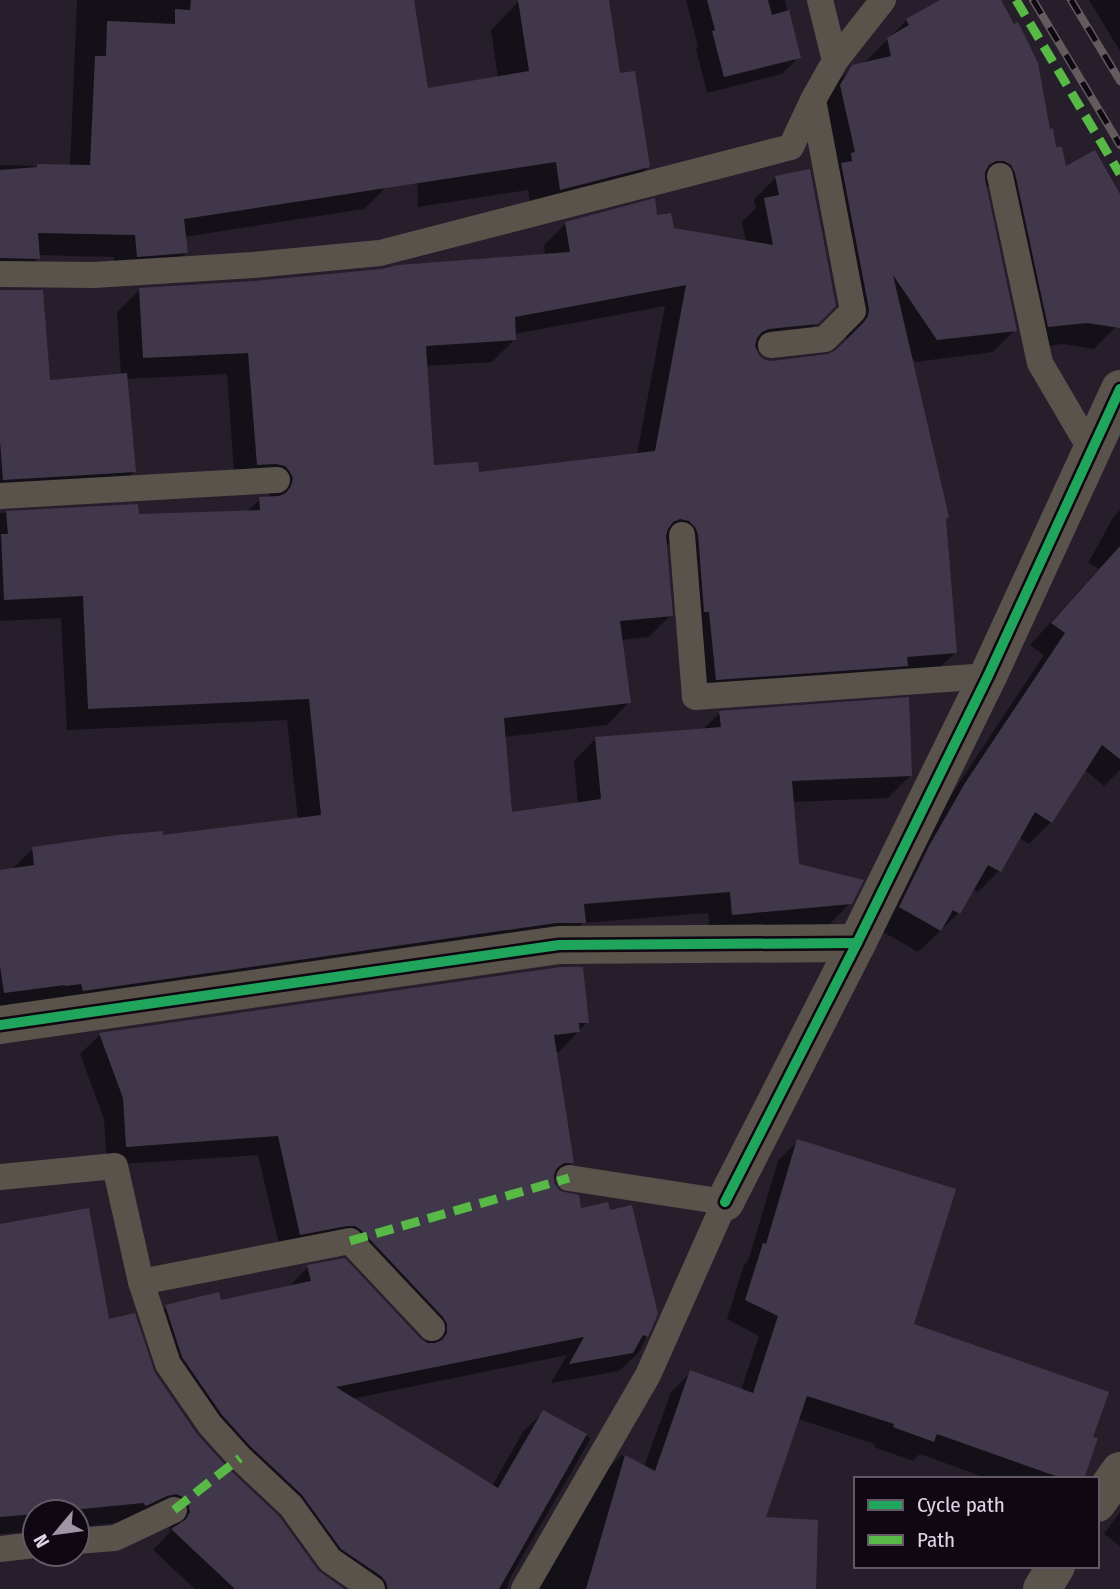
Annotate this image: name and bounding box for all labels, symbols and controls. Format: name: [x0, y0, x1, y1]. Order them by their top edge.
legend: [854, 1477, 1099, 1568]
text: Cycle path: [917, 1492, 1005, 1518]
north arrow: [21, 1498, 91, 1568]
text: Path: [917, 1527, 955, 1553]
text: N: [29, 1530, 54, 1552]

